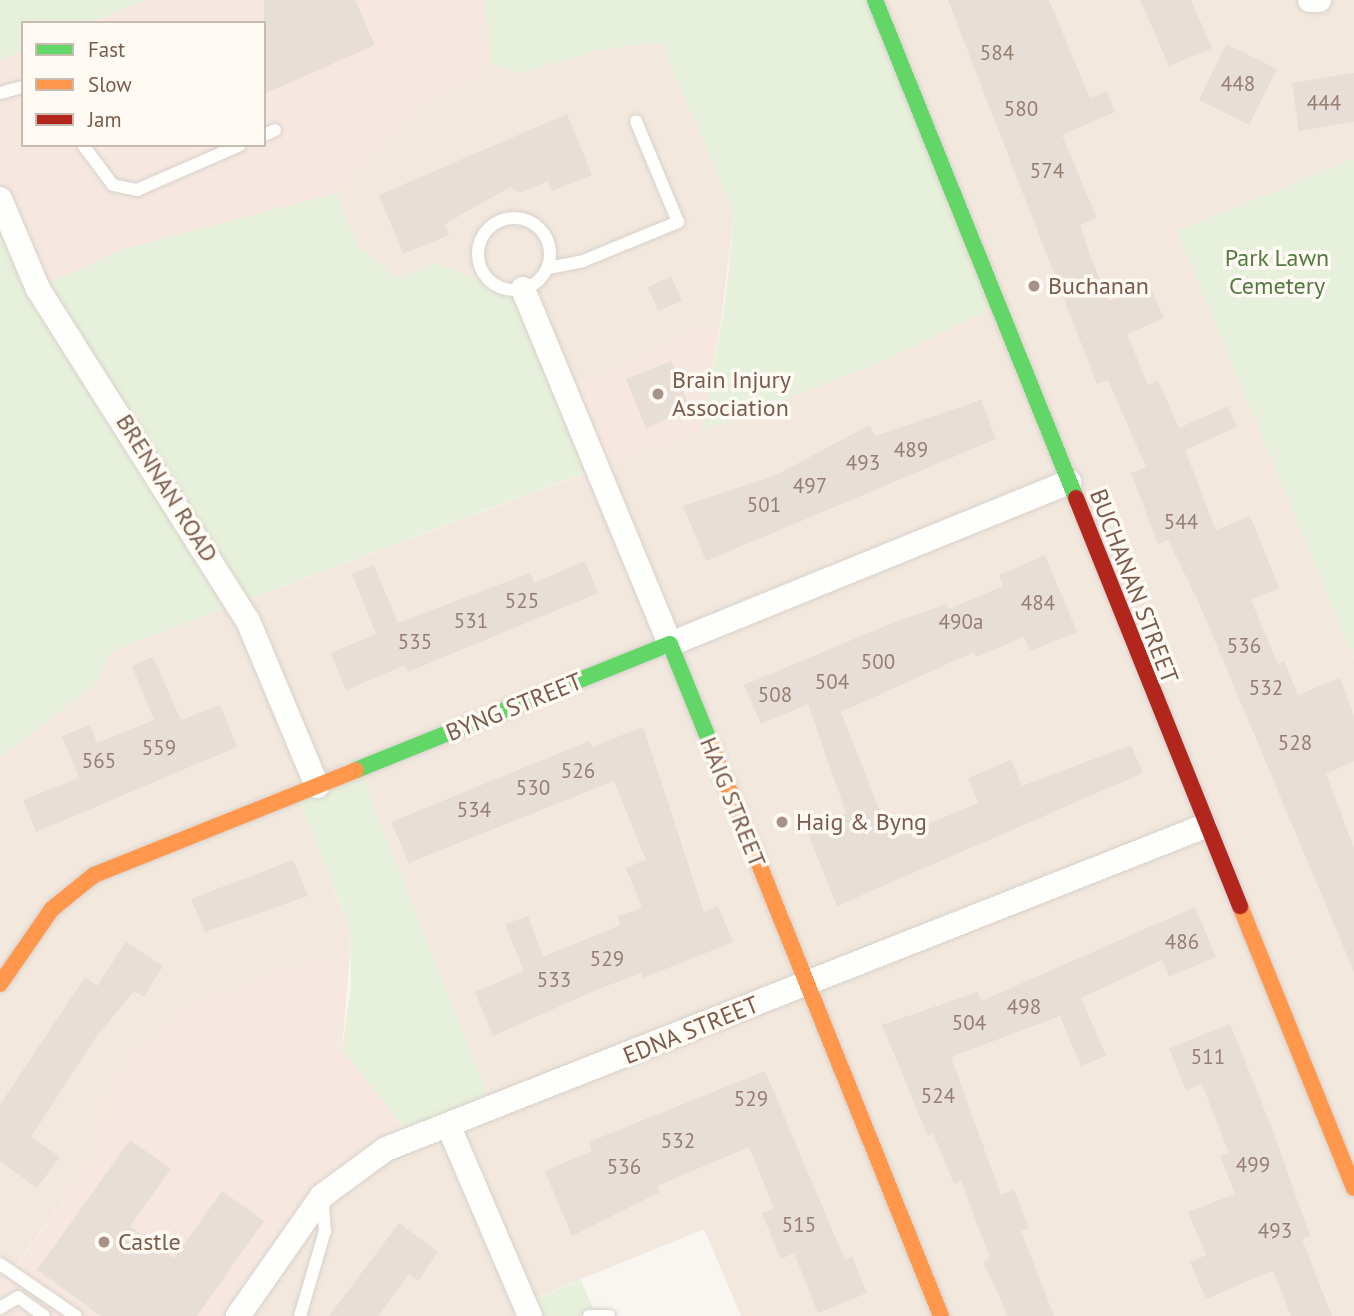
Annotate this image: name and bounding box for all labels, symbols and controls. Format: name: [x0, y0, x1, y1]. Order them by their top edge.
legend: [21, 21, 266, 147]
text: Fast: [88, 36, 125, 63]
house number: 584: [980, 40, 1014, 66]
text: Slow: [88, 71, 132, 98]
house number: 448: [1221, 71, 1255, 97]
house number: 444: [1307, 90, 1341, 116]
house number: 580: [1004, 96, 1038, 122]
text: Jam: [88, 106, 122, 133]
house number: 574: [1030, 158, 1064, 184]
park label: Park Lawn Cemetery: [1224, 244, 1330, 300]
place label: Buchanan: [1048, 272, 1149, 300]
marker: Buchanan: [1026, 278, 1042, 294]
place label: Brain Injury Association: [672, 366, 791, 422]
marker: Brain Injury Association: [650, 386, 666, 402]
street label: BRENNAN ROAD: [110, 409, 224, 567]
house number: 489: [894, 437, 928, 463]
house number: 493: [846, 450, 880, 476]
house number: 497: [793, 473, 827, 499]
street label: BUCHANAN STREET: [1084, 485, 1184, 687]
house number: 501: [747, 492, 781, 518]
house number: 544: [1164, 509, 1198, 535]
house number: 525: [505, 588, 539, 614]
house number: 484: [1021, 590, 1055, 616]
house number: 531: [454, 608, 488, 634]
house number: 490a: [939, 609, 983, 635]
house number: 535: [398, 629, 432, 655]
house number: 536: [1227, 633, 1261, 659]
house number: 500: [861, 649, 895, 675]
street label: BYNG STREET: [442, 667, 586, 747]
house number: 504: [815, 669, 849, 695]
house number: 532: [1249, 675, 1283, 701]
house number: 508: [758, 682, 792, 708]
house number: 528: [1278, 730, 1312, 756]
street label: HAIG STREET: [694, 733, 772, 871]
house number: 559: [142, 735, 176, 761]
house number: 565: [82, 748, 116, 774]
house number: 526: [561, 758, 595, 784]
house number: 530: [516, 775, 550, 801]
house number: 534: [457, 797, 491, 823]
place label: Haig & Byng: [796, 808, 927, 836]
marker: Haig & Byng: [774, 814, 790, 830]
house number: 486: [1165, 929, 1199, 955]
house number: 529: [590, 946, 624, 972]
house number: 533: [537, 967, 571, 993]
street label: EDNA STREET: [619, 990, 763, 1070]
house number: 498: [1007, 994, 1041, 1020]
house number: 504: [952, 1010, 986, 1036]
house number: 511: [1191, 1044, 1225, 1070]
house number: 524: [921, 1083, 955, 1109]
house number: 529: [734, 1086, 768, 1112]
house number: 532: [661, 1128, 695, 1154]
house number: 499: [1236, 1152, 1270, 1178]
house number: 536: [607, 1154, 641, 1180]
house number: 515: [782, 1212, 816, 1238]
house number: 493: [1258, 1218, 1292, 1244]
place label: Castle: [118, 1228, 181, 1256]
marker: Castle: [96, 1234, 112, 1250]

